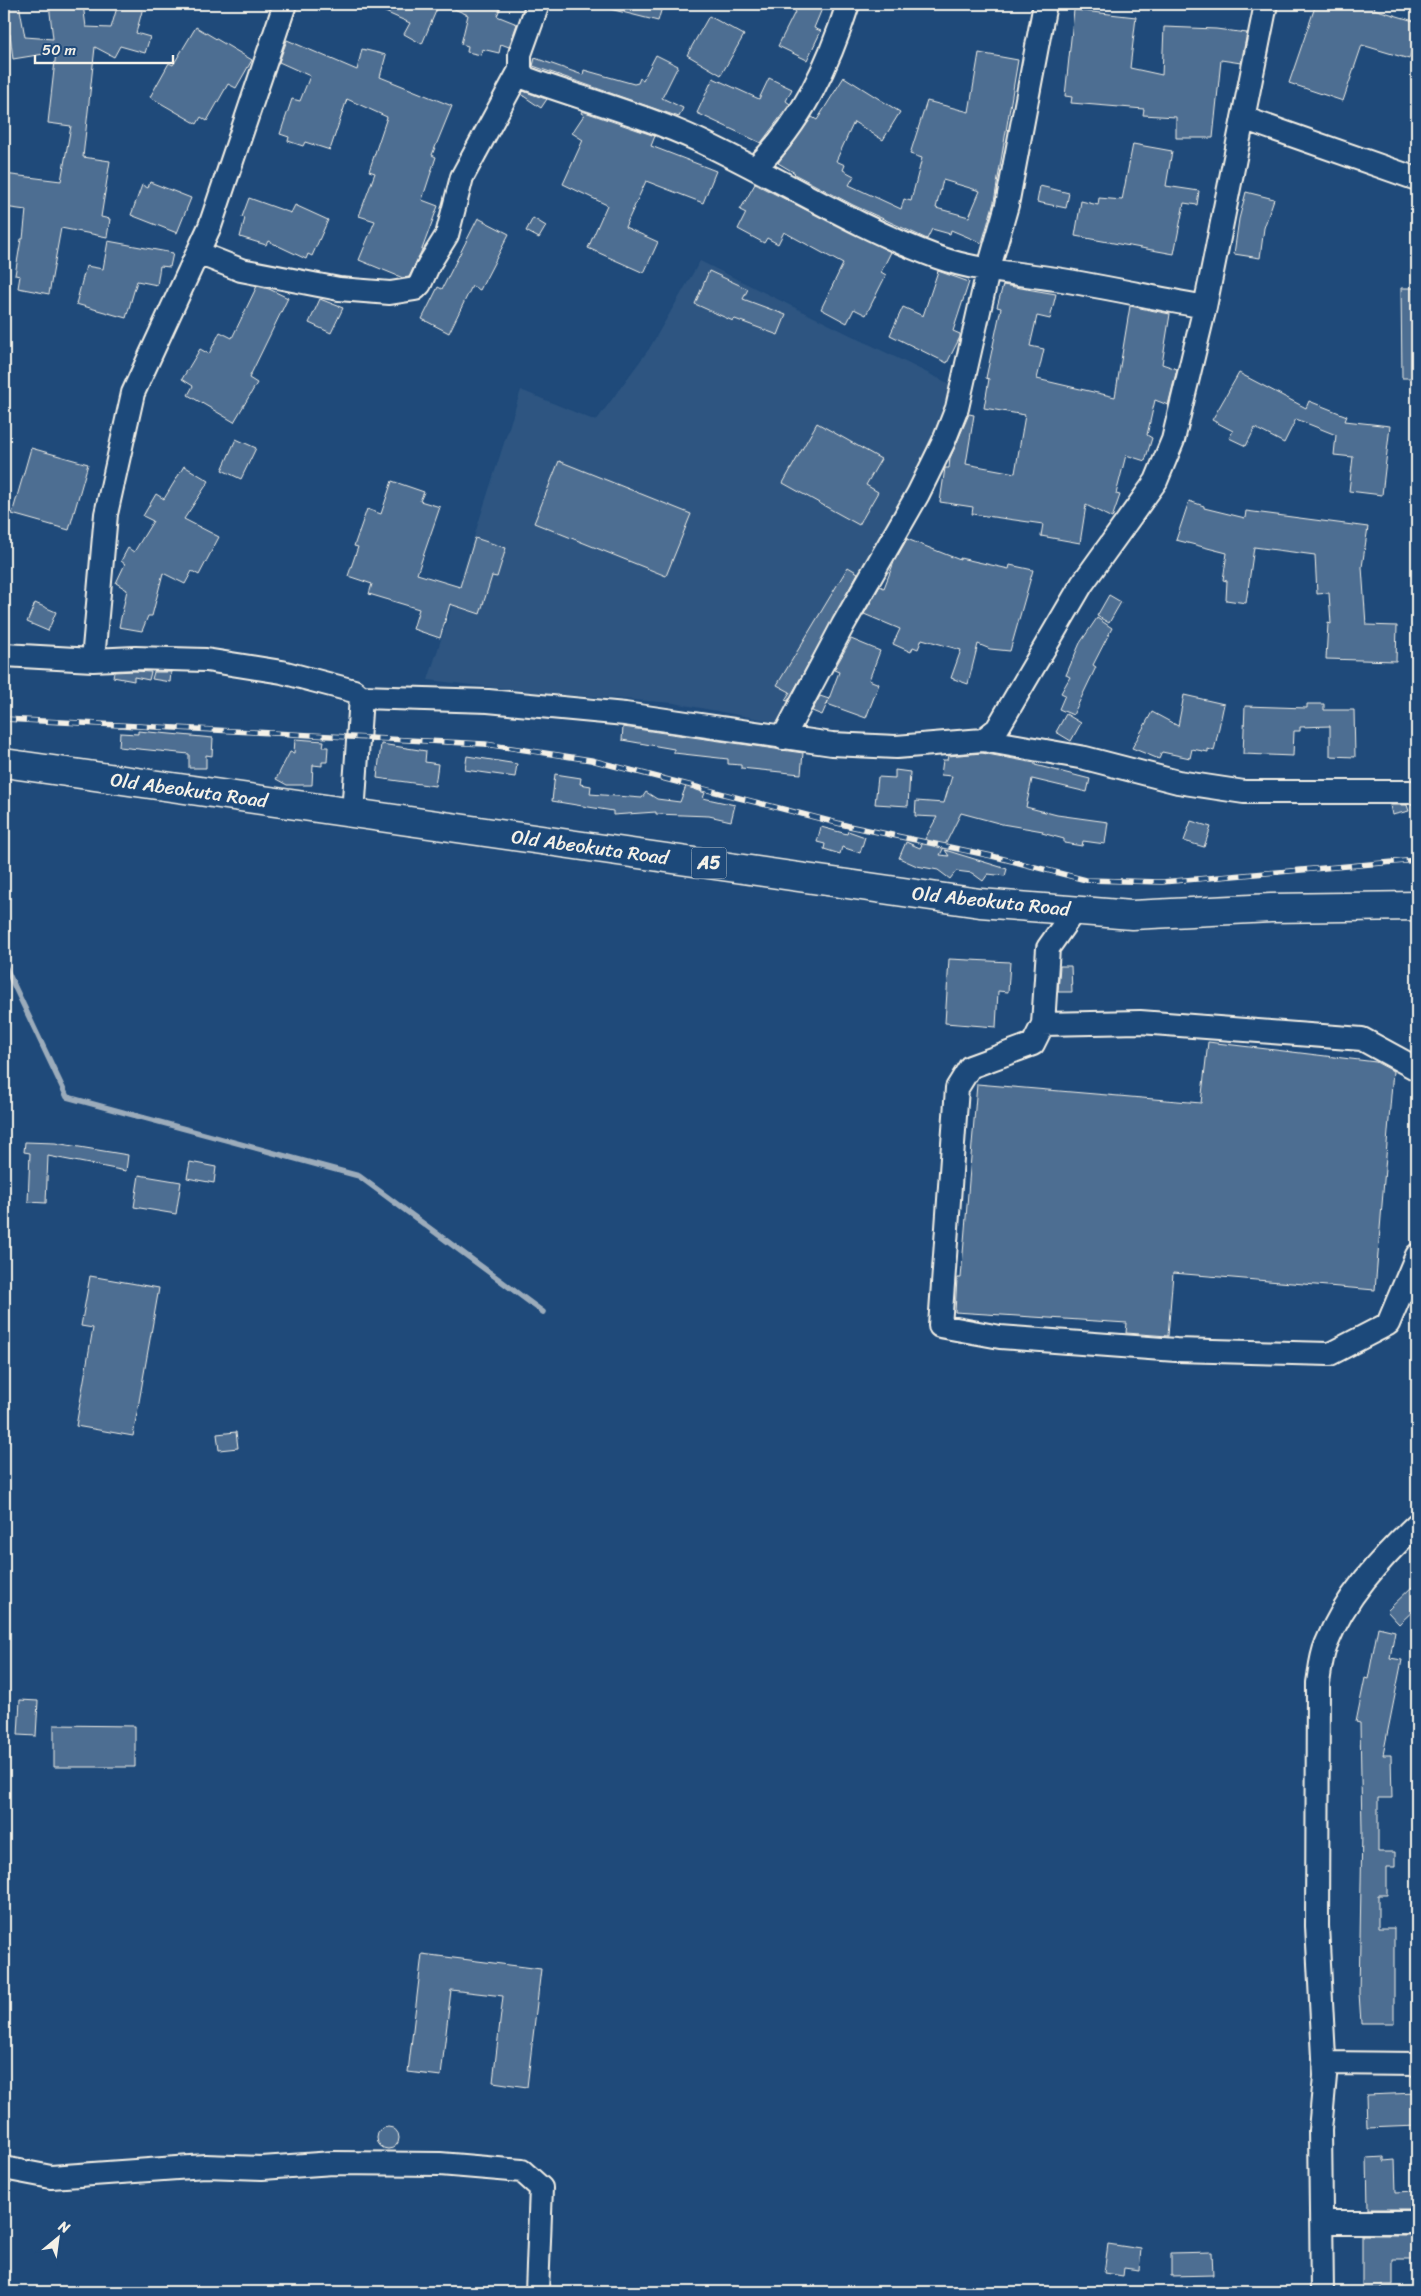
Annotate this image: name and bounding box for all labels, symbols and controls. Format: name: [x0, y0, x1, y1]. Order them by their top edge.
scale bar: [35, 32, 172, 64]
text: 50 m: [42, 37, 77, 63]
street label: Old Abeokuta Road: [108, 763, 272, 818]
street label: Old Abeokuta Road: [509, 820, 673, 875]
road number: A5: [692, 848, 726, 878]
street label: Old Abeokuta Road: [911, 876, 1073, 926]
text: N: [53, 2213, 75, 2240]
north arrow: [32, 2214, 82, 2264]

